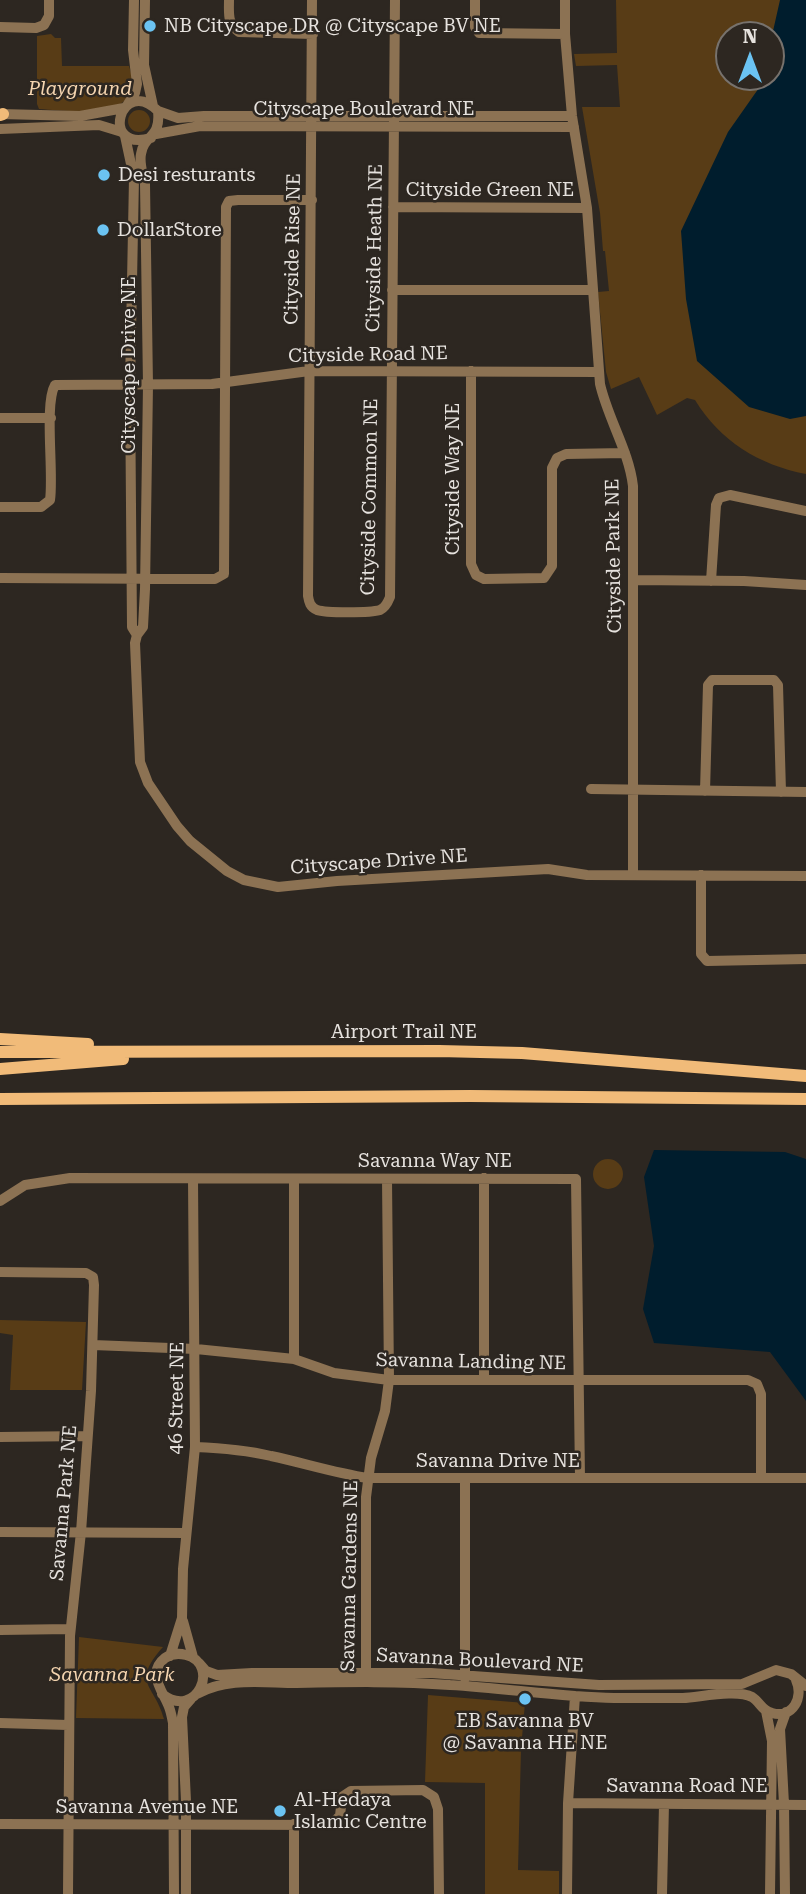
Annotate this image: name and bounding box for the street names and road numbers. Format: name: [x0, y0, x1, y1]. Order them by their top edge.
street label: Cityscape Boulevard NE: [253, 98, 475, 120]
street label: Cityside Heath NE: [362, 164, 388, 332]
street label: Cityside Rise NE: [280, 173, 306, 325]
street label: Cityside Green NE: [406, 179, 574, 201]
street label: Cityscape Drive NE: [118, 276, 140, 454]
street label: Cityside Road NE: [288, 342, 448, 368]
street label: Cityside Common NE: [357, 398, 383, 596]
street label: Cityside Way NE: [442, 403, 464, 555]
street label: Cityside Park NE: [601, 478, 627, 634]
street label: Cityscape Drive NE: [290, 844, 468, 880]
street label: Airport Trail NE: [331, 1021, 477, 1043]
street label: Savanna Way NE: [358, 1150, 512, 1172]
street label: 46 Street NE: [165, 1341, 189, 1455]
street label: Savanna Landing NE: [376, 1349, 566, 1375]
street label: Savanna Park NE: [46, 1424, 82, 1582]
street label: Savanna Drive NE: [416, 1450, 580, 1472]
street label: Savanna Gardens NE: [337, 1480, 363, 1672]
street label: Savanna Boulevard NE: [376, 1644, 584, 1678]
street label: Savanna Road NE: [606, 1775, 768, 1797]
street label: Savanna Avenue NE: [56, 1796, 238, 1818]

